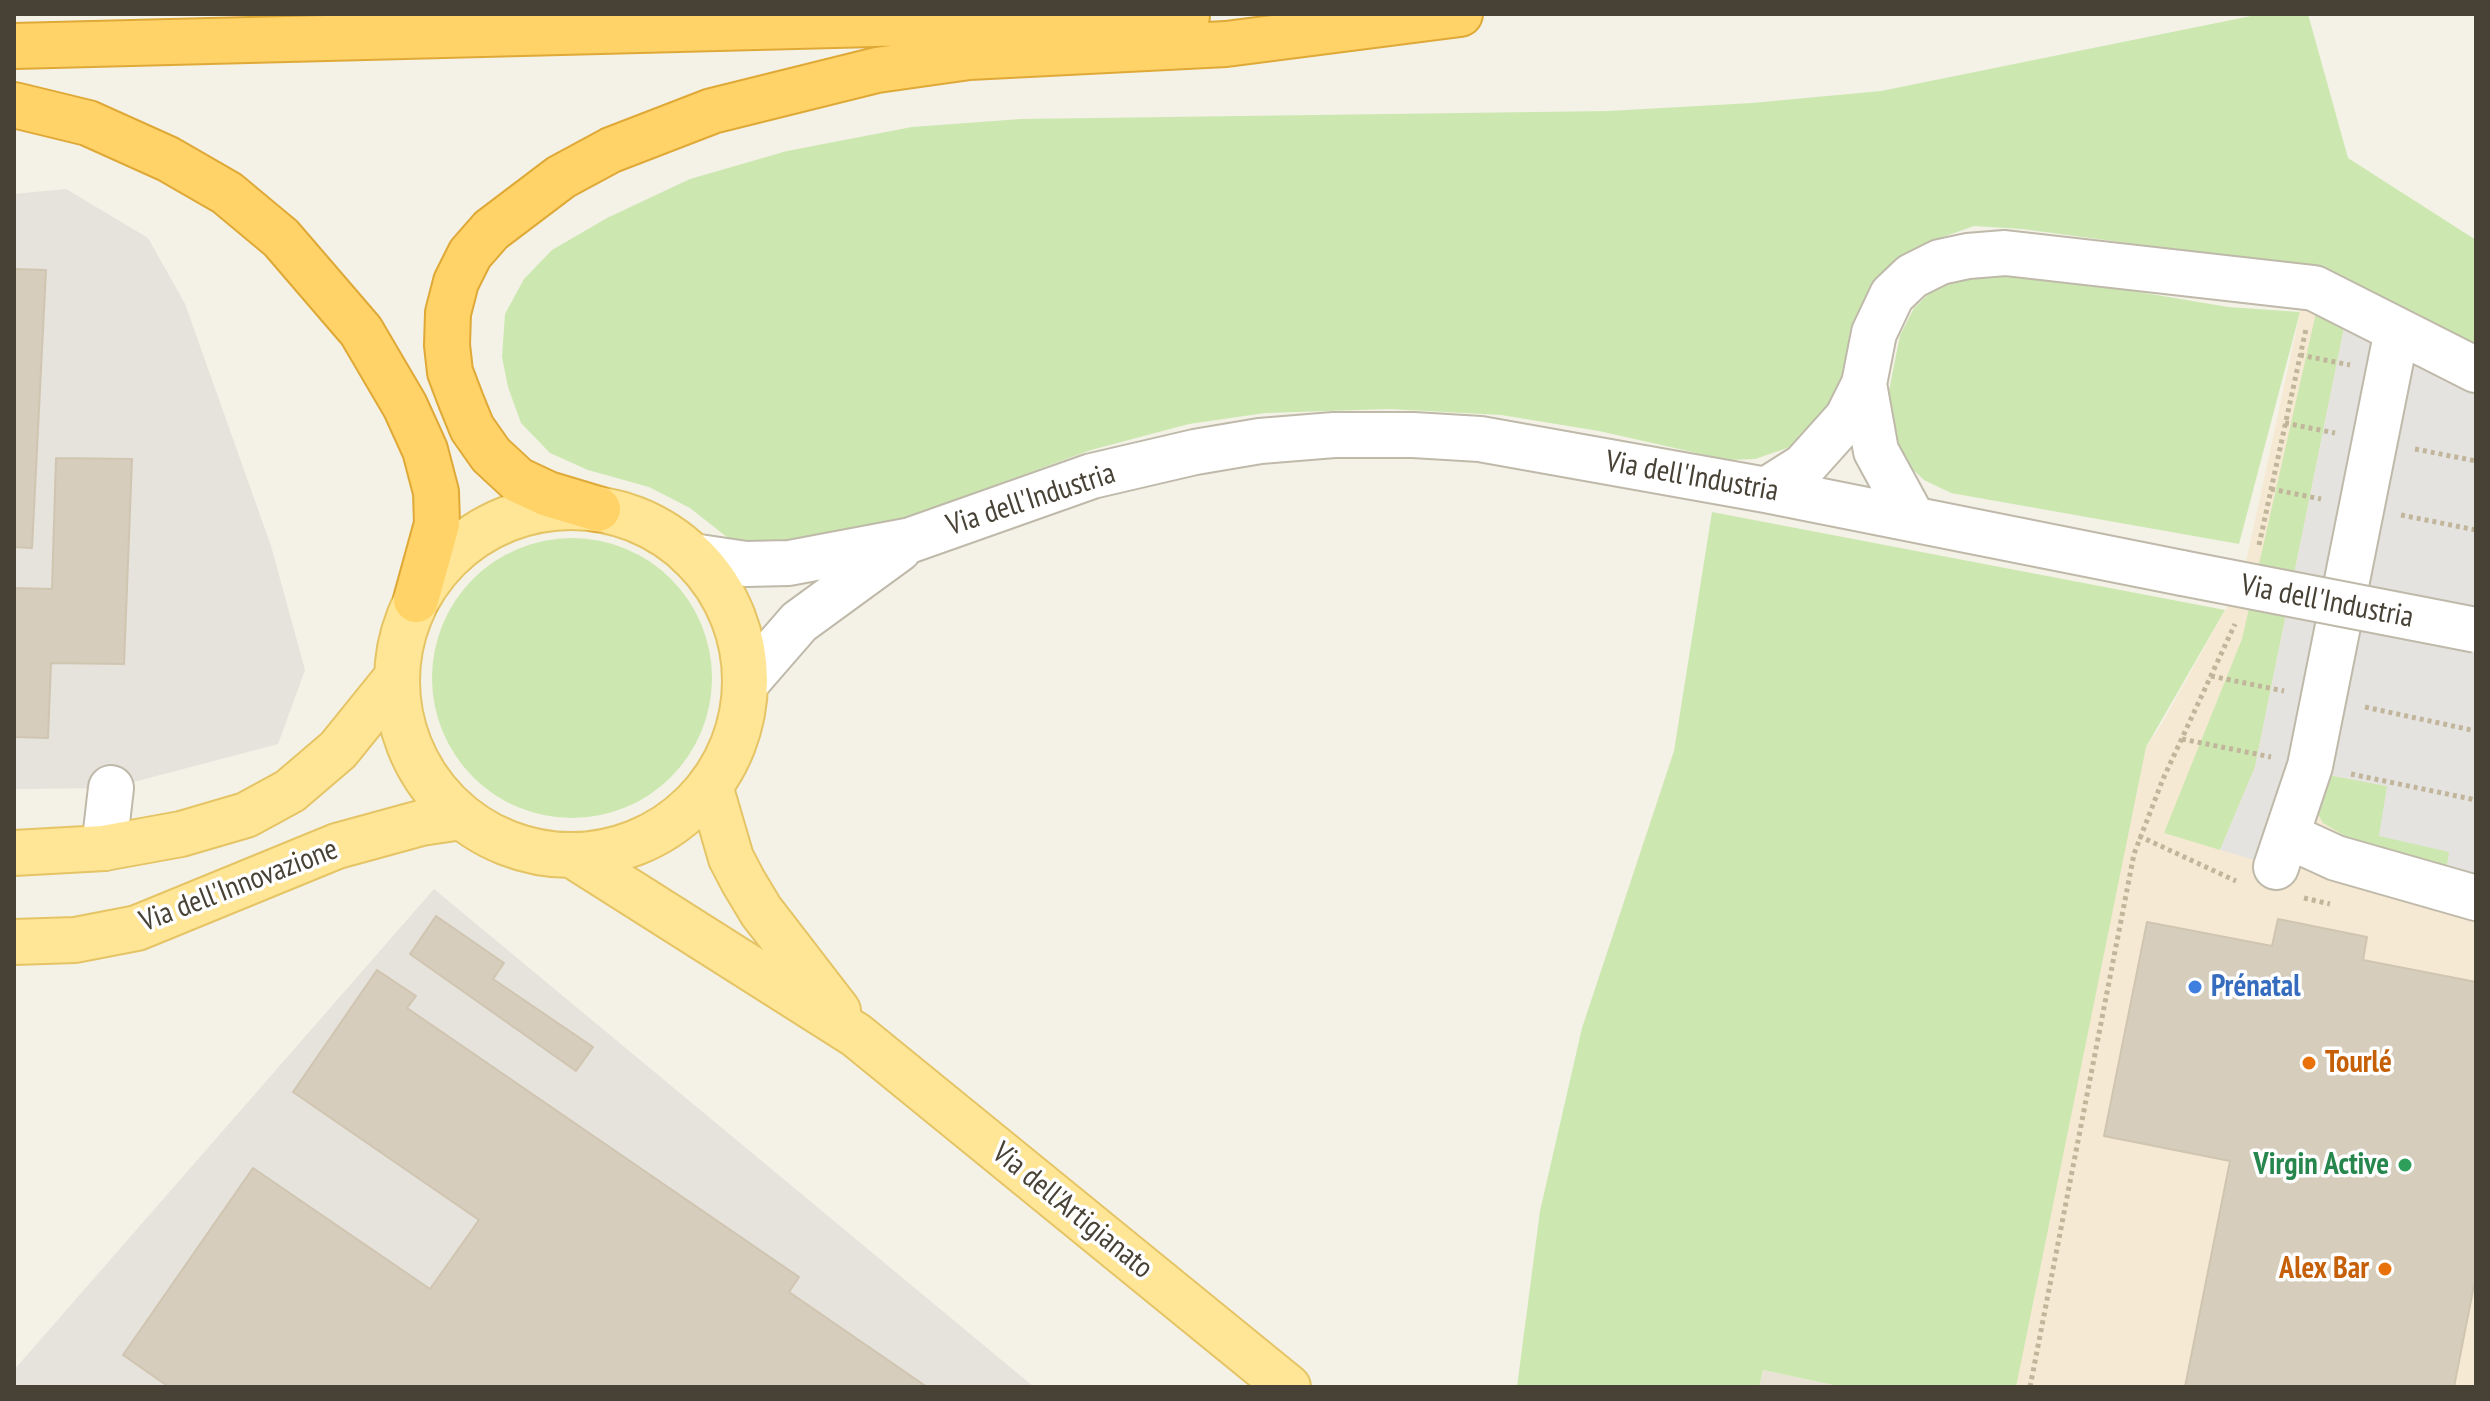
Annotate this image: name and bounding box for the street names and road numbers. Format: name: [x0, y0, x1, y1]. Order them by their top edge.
street label: Via dell'Industria: [1603, 444, 1781, 510]
street label: Via dell'Industria: [942, 456, 1120, 544]
street label: Via dell'Industria: [2238, 568, 2416, 636]
street label: Via dell'Innovazione: [135, 832, 343, 940]
street label: Via dell'Artigianato: [984, 1135, 1160, 1287]

